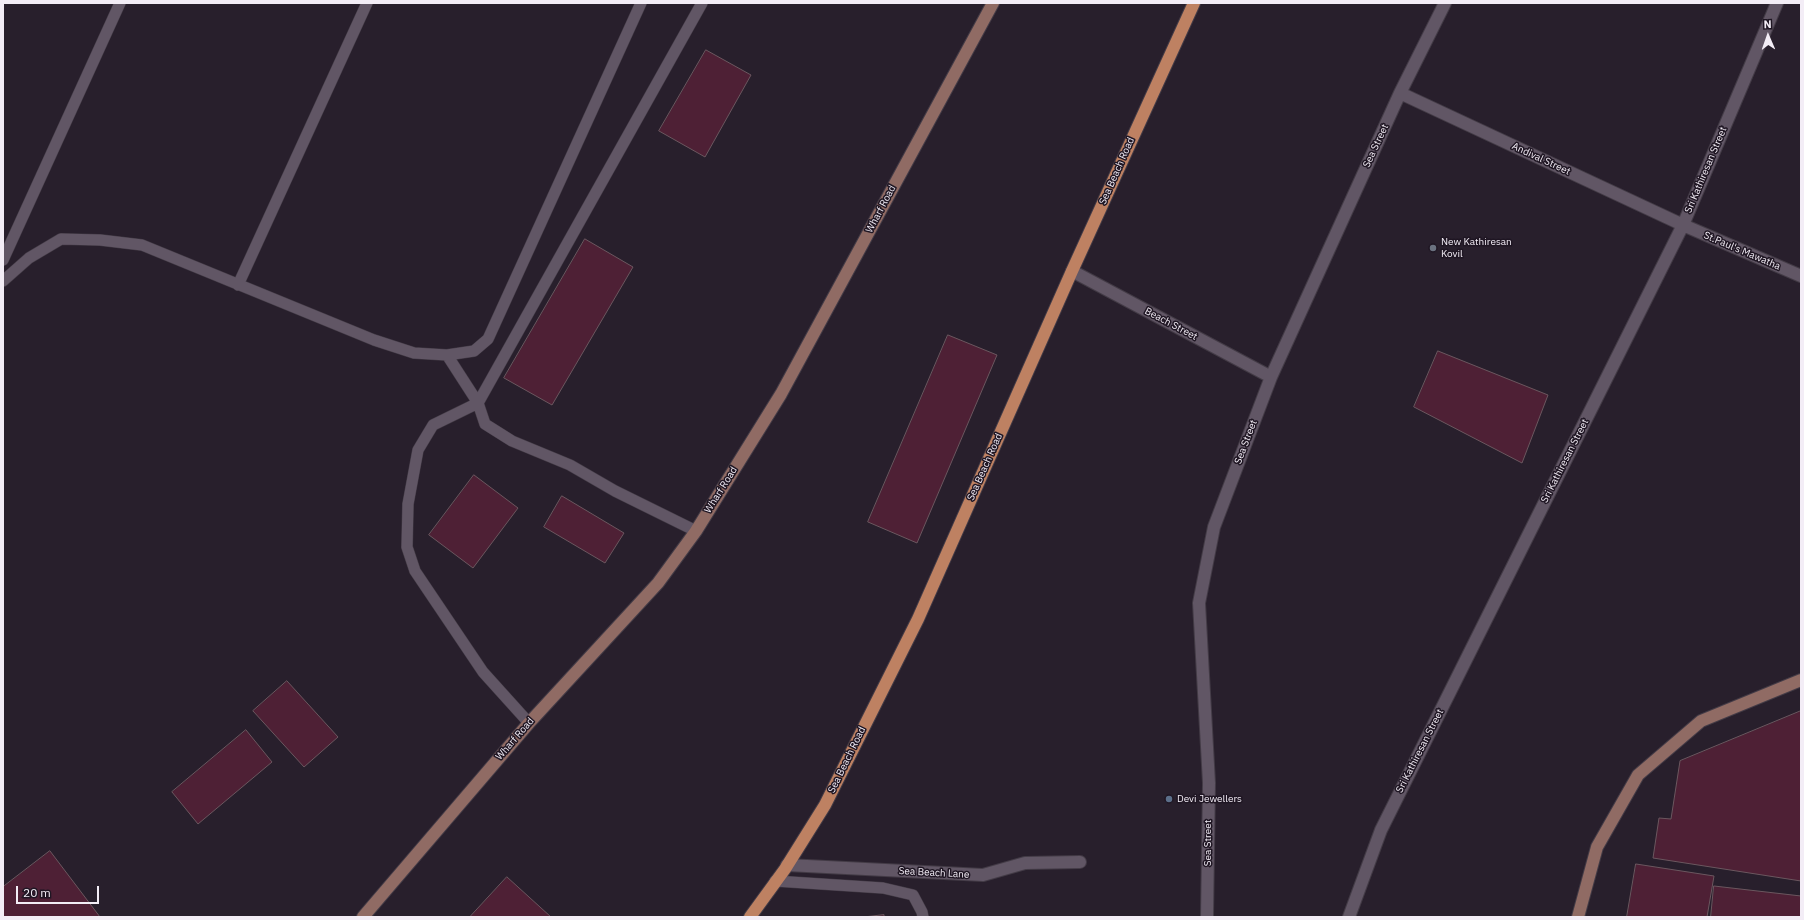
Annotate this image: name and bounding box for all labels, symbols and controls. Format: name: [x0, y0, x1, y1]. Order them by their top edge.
north arrow: [1748, 16, 1788, 56]
text: N: [1763, 17, 1772, 31]
street label: Sea Street: [1361, 122, 1391, 170]
street label: Sri Kathiresan Street: [1682, 125, 1730, 215]
street label: Sea Beach Road: [1097, 135, 1137, 207]
street label: Andival Street: [1510, 140, 1572, 178]
street label: Wharf Road: [863, 183, 899, 235]
street label: St.Paul's Mawatha: [1702, 229, 1782, 273]
place label: New Kathiresan Kovil: [1441, 236, 1512, 260]
marker: New Kathiresan Kovil: [1428, 243, 1438, 253]
street label: Beach Street: [1143, 305, 1199, 343]
street label: Sri Kathiresan Street: [1539, 417, 1591, 505]
street label: Sea Street: [1232, 418, 1260, 466]
street label: Sea Beach Road: [965, 431, 1005, 503]
street label: Wharf Road: [702, 465, 740, 515]
street label: Sri Kathiresan Street: [1394, 707, 1446, 795]
street label: Wharf Road: [493, 715, 537, 763]
street label: Sea Beach Road: [826, 725, 868, 795]
place label: Devi Jewellers: [1177, 793, 1242, 805]
marker: Devi Jewellers: [1164, 794, 1174, 804]
street label: Sea Street: [1202, 820, 1214, 866]
street label: Sea Beach Lane: [898, 865, 970, 881]
scale bar: [18, 878, 101, 904]
text: 20 m: [23, 885, 51, 900]

